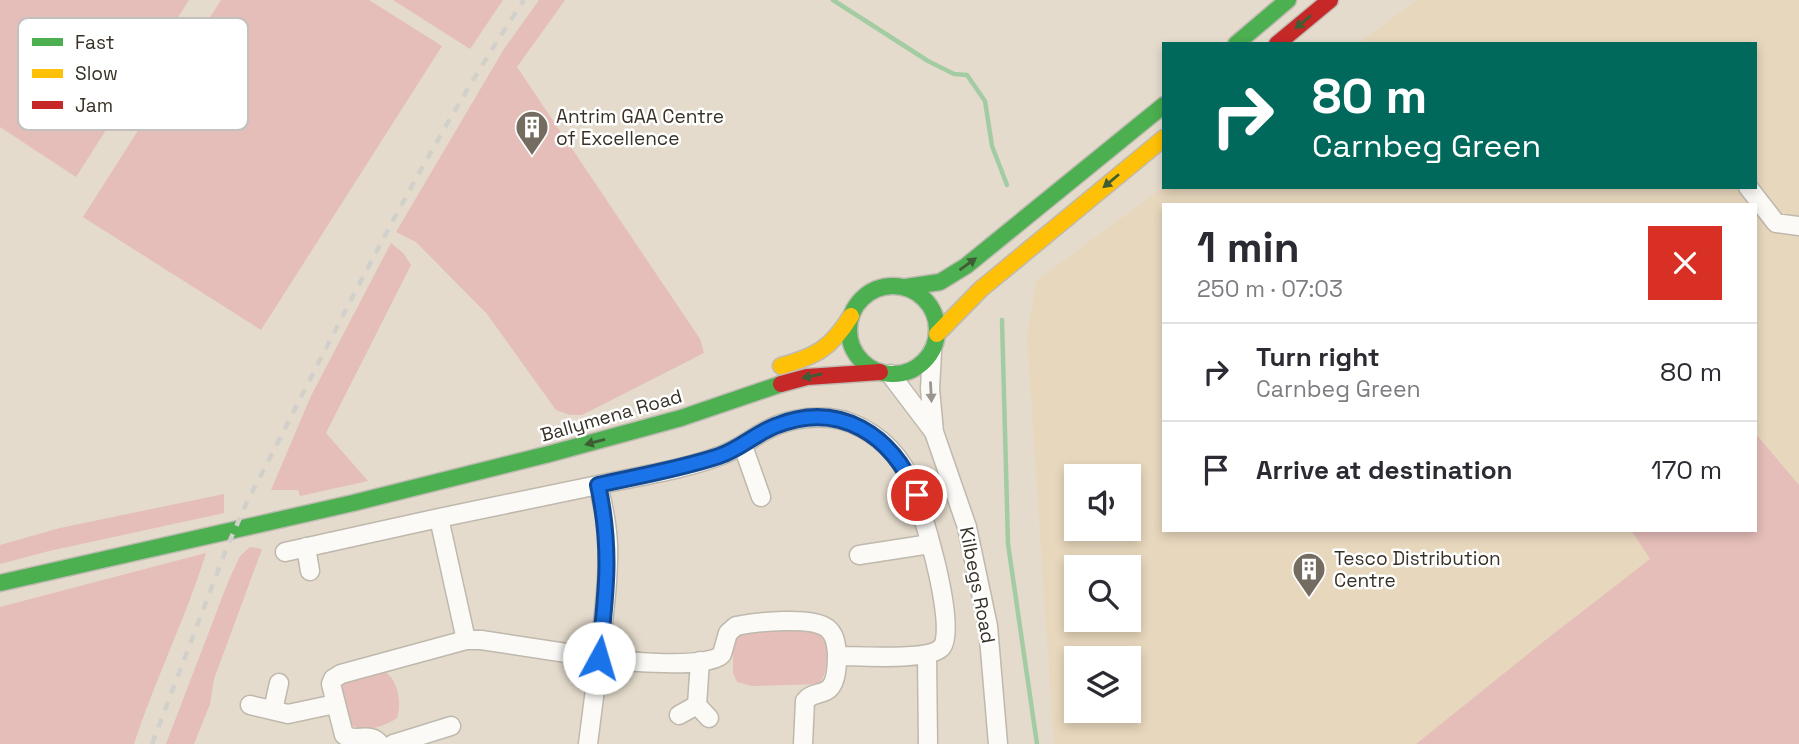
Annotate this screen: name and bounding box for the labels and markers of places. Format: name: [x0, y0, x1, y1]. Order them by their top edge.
place label: Antrim GAA Centre of Excellence: [556, 104, 724, 151]
building icon: Antrim GAA Centre of Excellence: [513, 108, 551, 157]
pin: [887, 465, 947, 525]
place label: Tesco Distribution Centre: [1334, 546, 1501, 593]
building icon: Tesco Distribution Centre: [1290, 550, 1328, 599]

